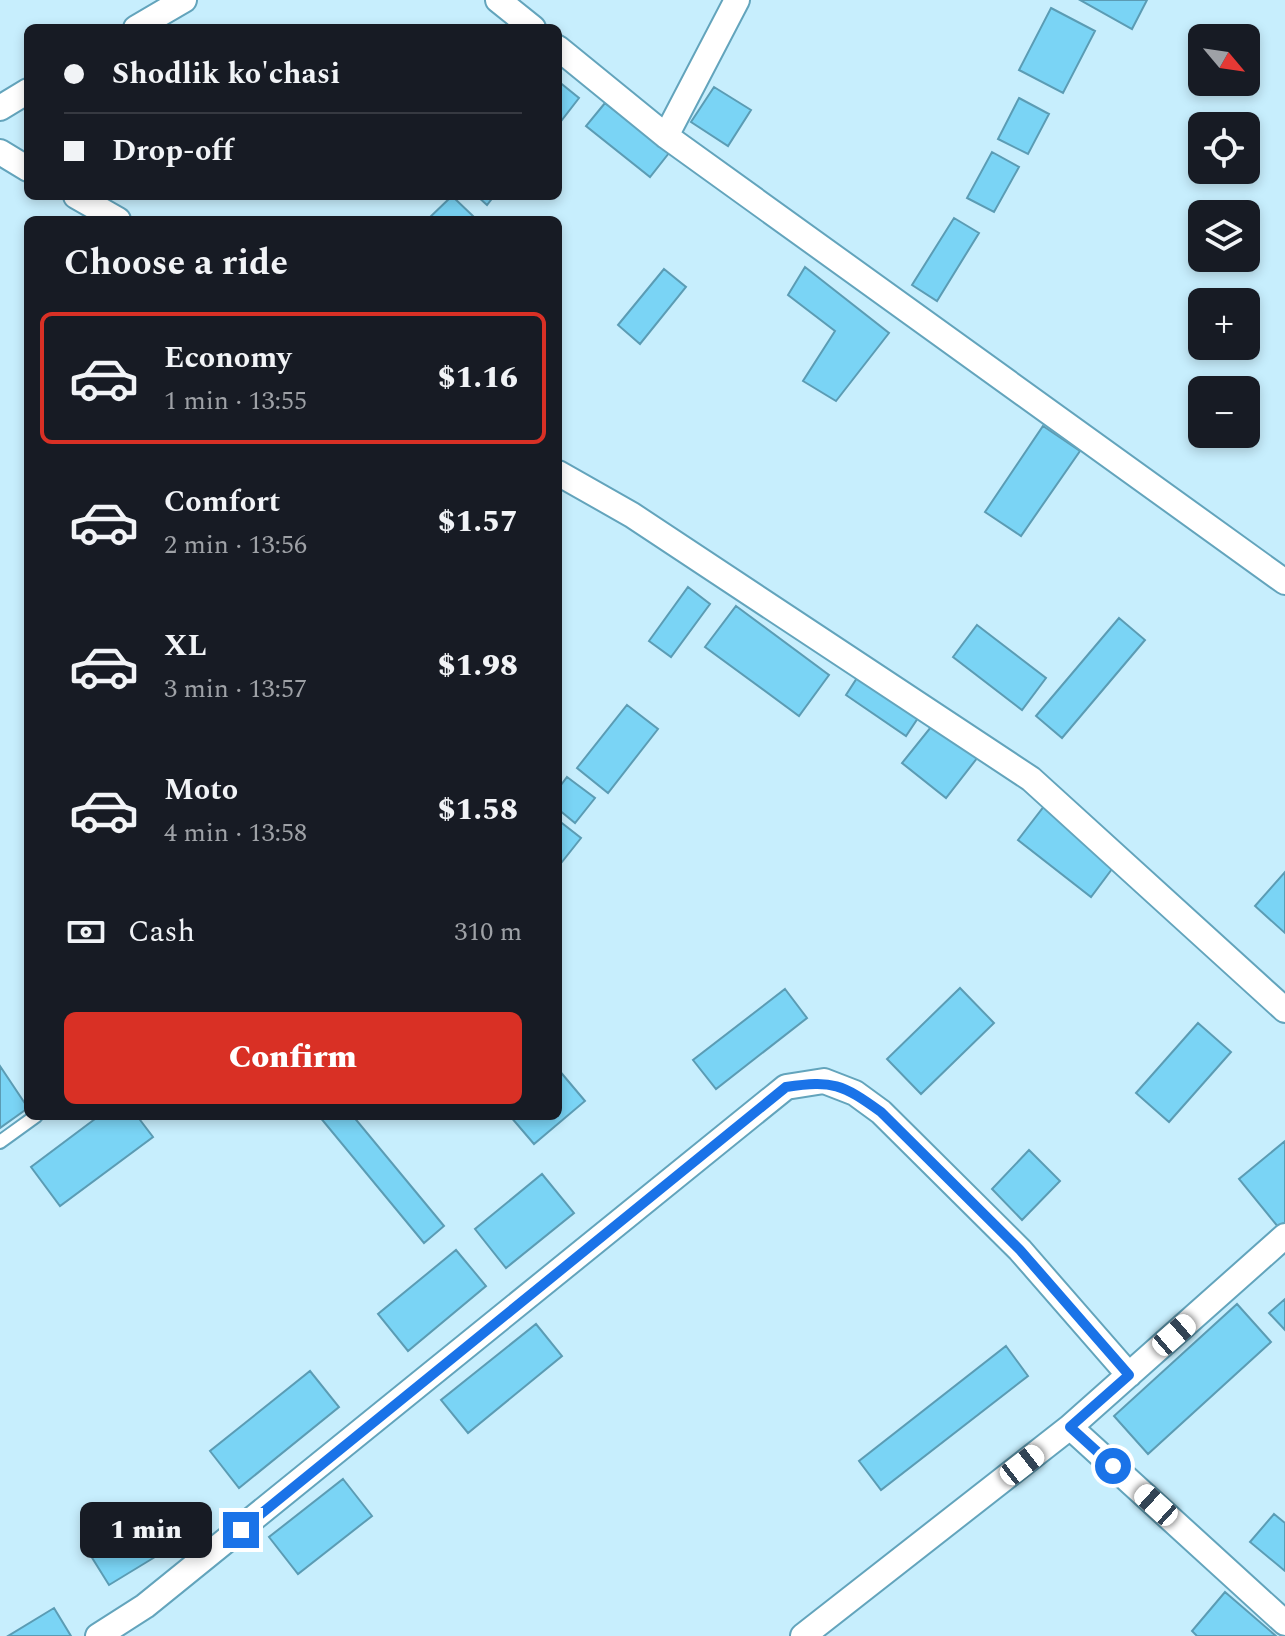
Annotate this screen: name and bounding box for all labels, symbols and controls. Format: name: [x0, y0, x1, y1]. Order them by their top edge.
north arrow: [1188, 24, 1260, 96]
map controls: [1188, 24, 1260, 448]
text: Shodlik ko'chasi: [112, 51, 340, 97]
button: locate: [1188, 112, 1260, 184]
text: Drop-off: [112, 128, 233, 174]
button: layers: [1188, 200, 1260, 272]
text: Choose a ride: [64, 236, 288, 291]
button: +: [1188, 288, 1260, 360]
text: Economy: [164, 335, 291, 381]
icon: car: [68, 342, 140, 414]
text: $1.16: [438, 355, 518, 401]
button: −: [1188, 376, 1260, 448]
text: 1 min · 13:55: [164, 381, 307, 421]
text: Comfort: [164, 479, 280, 525]
icon: car: [68, 486, 140, 558]
text: $1.57: [438, 499, 518, 545]
text: 2 min · 13:56: [164, 525, 307, 565]
text: XL: [164, 623, 207, 669]
icon: car: [68, 630, 140, 702]
text: $1.98: [438, 643, 518, 689]
text: 3 min · 13:57: [164, 669, 307, 709]
text: Moto: [164, 767, 238, 813]
icon: car: [68, 774, 140, 846]
text: $1.58: [438, 787, 518, 833]
text: 4 min · 13:58: [164, 813, 307, 853]
text: Cash: [128, 909, 195, 955]
icon: cash: [64, 910, 108, 954]
text: 310 m: [454, 912, 522, 952]
button: Confirm: [64, 1012, 522, 1104]
car: [1148, 1310, 1200, 1360]
car: [996, 1441, 1048, 1489]
route start: [1095, 1448, 1131, 1484]
car: [1130, 1480, 1182, 1530]
callout: 1 min: [81, 1502, 213, 1558]
text: 1 min: [110, 1510, 182, 1550]
route end: [223, 1512, 259, 1548]

